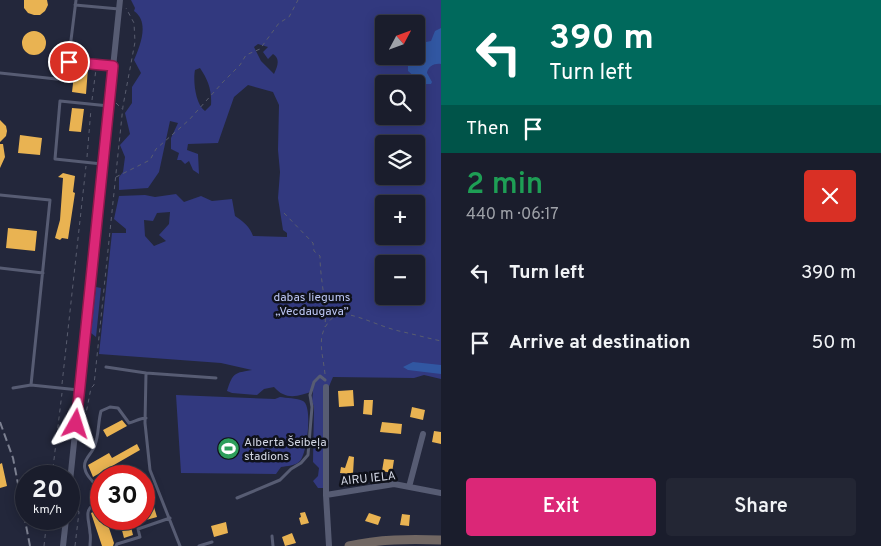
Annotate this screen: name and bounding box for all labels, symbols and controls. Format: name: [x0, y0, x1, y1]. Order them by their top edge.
north arrow: [375, 15, 425, 65]
map controls: [375, 15, 425, 305]
text: 390 m: [549, 17, 654, 61]
icon: left: [466, 20, 531, 85]
pin: [48, 41, 90, 83]
icon: arrive: [55, 48, 83, 76]
text: Turn left: [549, 60, 632, 87]
button: search: [375, 75, 425, 125]
icon: arrive: [519, 115, 547, 143]
text: Then: [466, 117, 509, 141]
button: layers: [375, 135, 425, 185]
text: 2 min: [466, 167, 543, 204]
button: close: [804, 170, 856, 222]
button: +: [375, 195, 425, 245]
text: 440 m · 06:17: [466, 205, 559, 225]
button: −: [375, 255, 425, 305]
icon: left: [466, 259, 494, 287]
text: Turn left: [509, 261, 585, 285]
text: 390 m: [801, 261, 856, 285]
park label: dabas liegums „Vecdaugava”: [274, 290, 350, 320]
icon: arrive: [466, 329, 494, 357]
text: Arrive at destination: [509, 331, 690, 355]
text: 50 m: [811, 331, 856, 355]
position arrow: [49, 397, 101, 449]
place label: Alberta Šeibeļa stadions: [244, 435, 327, 465]
sports icon: Alberta Šeibeļa stadions: [216, 437, 240, 461]
speed limit sign: 30: [90, 465, 155, 530]
street label: AIRU IELA: [340, 468, 397, 490]
text: 20: [32, 475, 63, 507]
button: Exit: [466, 478, 656, 536]
button: Share: [666, 478, 856, 536]
text: km/h: [33, 502, 62, 518]

